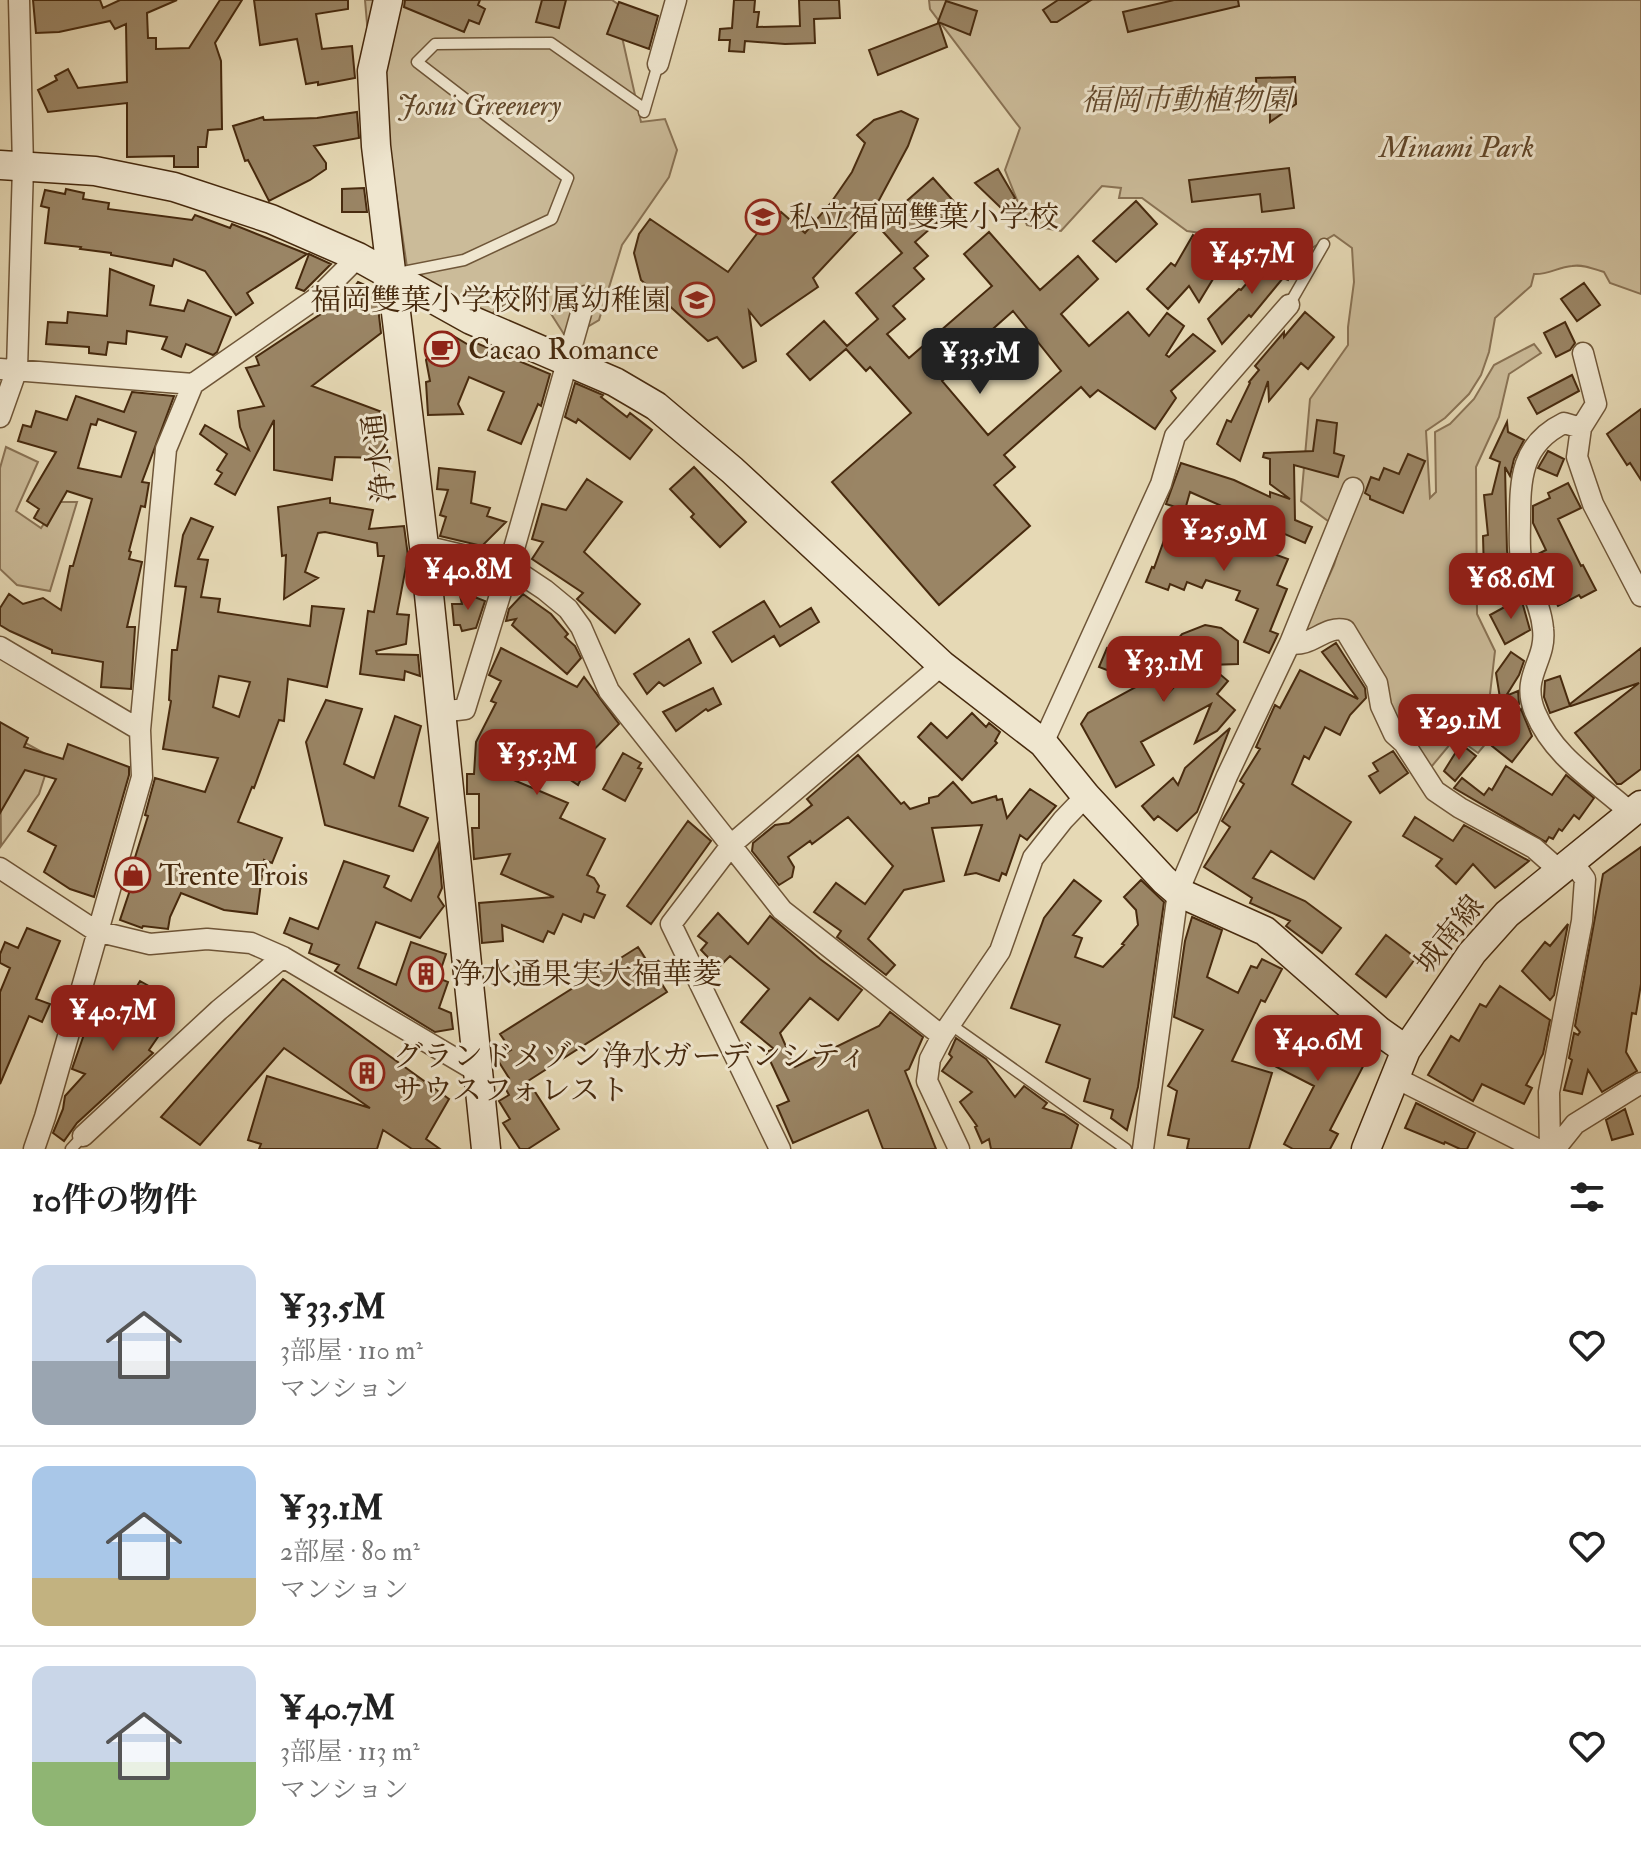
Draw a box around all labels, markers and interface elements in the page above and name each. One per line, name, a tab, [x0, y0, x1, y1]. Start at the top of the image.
park label: 福岡市動植物園	[1081, 82, 1296, 119]
park label: Josui Greenery	[397, 87, 562, 124]
park label: Minami Park	[1378, 129, 1534, 166]
school or university icon: 私立福岡雙葉小学校	[744, 198, 782, 236]
place label: 私立福岡雙葉小学校	[789, 199, 1059, 236]
pin: ¥45.7M	[1187, 228, 1317, 296]
text: ¥45.7M	[1209, 238, 1295, 270]
school or university icon: 福岡雙葉小学校附属幼稚園	[678, 281, 716, 319]
place label: 福岡雙葉小学校附属幼稚園	[311, 282, 671, 319]
pin: ¥33.5M	[915, 328, 1045, 396]
cafe icon: Cacao Romance	[423, 330, 461, 368]
place label: Cacao Romance	[468, 331, 659, 368]
text: ¥33.5M	[940, 338, 1020, 370]
street label: 浄水通	[356, 411, 403, 505]
pin: ¥25.9M	[1159, 505, 1289, 573]
text: ¥25.9M	[1180, 515, 1268, 547]
pin: ¥40.8M	[403, 544, 533, 612]
pin: ¥68.6M	[1446, 553, 1576, 621]
text: ¥40.8M	[423, 554, 513, 586]
text: ¥68.6M	[1467, 563, 1555, 595]
pin: ¥33.1M	[1099, 636, 1229, 704]
text: ¥33.1M	[1125, 646, 1204, 678]
pin: ¥29.1M	[1394, 694, 1524, 762]
text: ¥29.1M	[1416, 704, 1502, 736]
pin: ¥35.3M	[472, 729, 602, 797]
text: ¥35.3M	[497, 739, 577, 771]
shop icon: Trente Trois	[114, 856, 152, 894]
place label: Trente Trois	[159, 857, 308, 894]
street label: 城南線	[1407, 888, 1492, 981]
building icon: 浄水通果実大福華菱	[407, 955, 445, 993]
place label: 浄水通果実大福華菱	[452, 956, 722, 993]
pin: ¥40.7M	[48, 985, 178, 1053]
text: ¥40.7M	[69, 995, 157, 1027]
pin: ¥40.6M	[1253, 1015, 1383, 1083]
text: ¥40.6M	[1273, 1025, 1363, 1057]
place label: グランドメゾン浄水ガーデンシティ サウスフォレスト	[393, 1038, 868, 1109]
building icon: グランドメゾン浄水ガーデンシティ サウスフォレスト	[348, 1054, 386, 1092]
icon: filters	[1565, 1175, 1609, 1219]
text: 10件の物件	[32, 1179, 197, 1222]
text: ¥33.5M	[280, 1286, 386, 1329]
icon: home	[96, 1297, 192, 1393]
icon: heart	[1565, 1323, 1609, 1367]
text: 3部屋 · 110 m²	[280, 1335, 423, 1367]
text: マンション	[280, 1373, 409, 1405]
text: ¥33.1M	[280, 1487, 383, 1530]
icon: home	[96, 1498, 192, 1594]
icon: heart	[1565, 1524, 1609, 1568]
text: 2部屋 · 80 m²	[280, 1536, 420, 1568]
text: マンション	[280, 1574, 409, 1606]
text: ¥40.7M	[280, 1687, 395, 1730]
icon: home	[96, 1698, 192, 1794]
icon: heart	[1565, 1724, 1609, 1768]
text: 3部屋 · 113 m²	[280, 1736, 420, 1768]
text: マンション	[280, 1774, 409, 1806]

